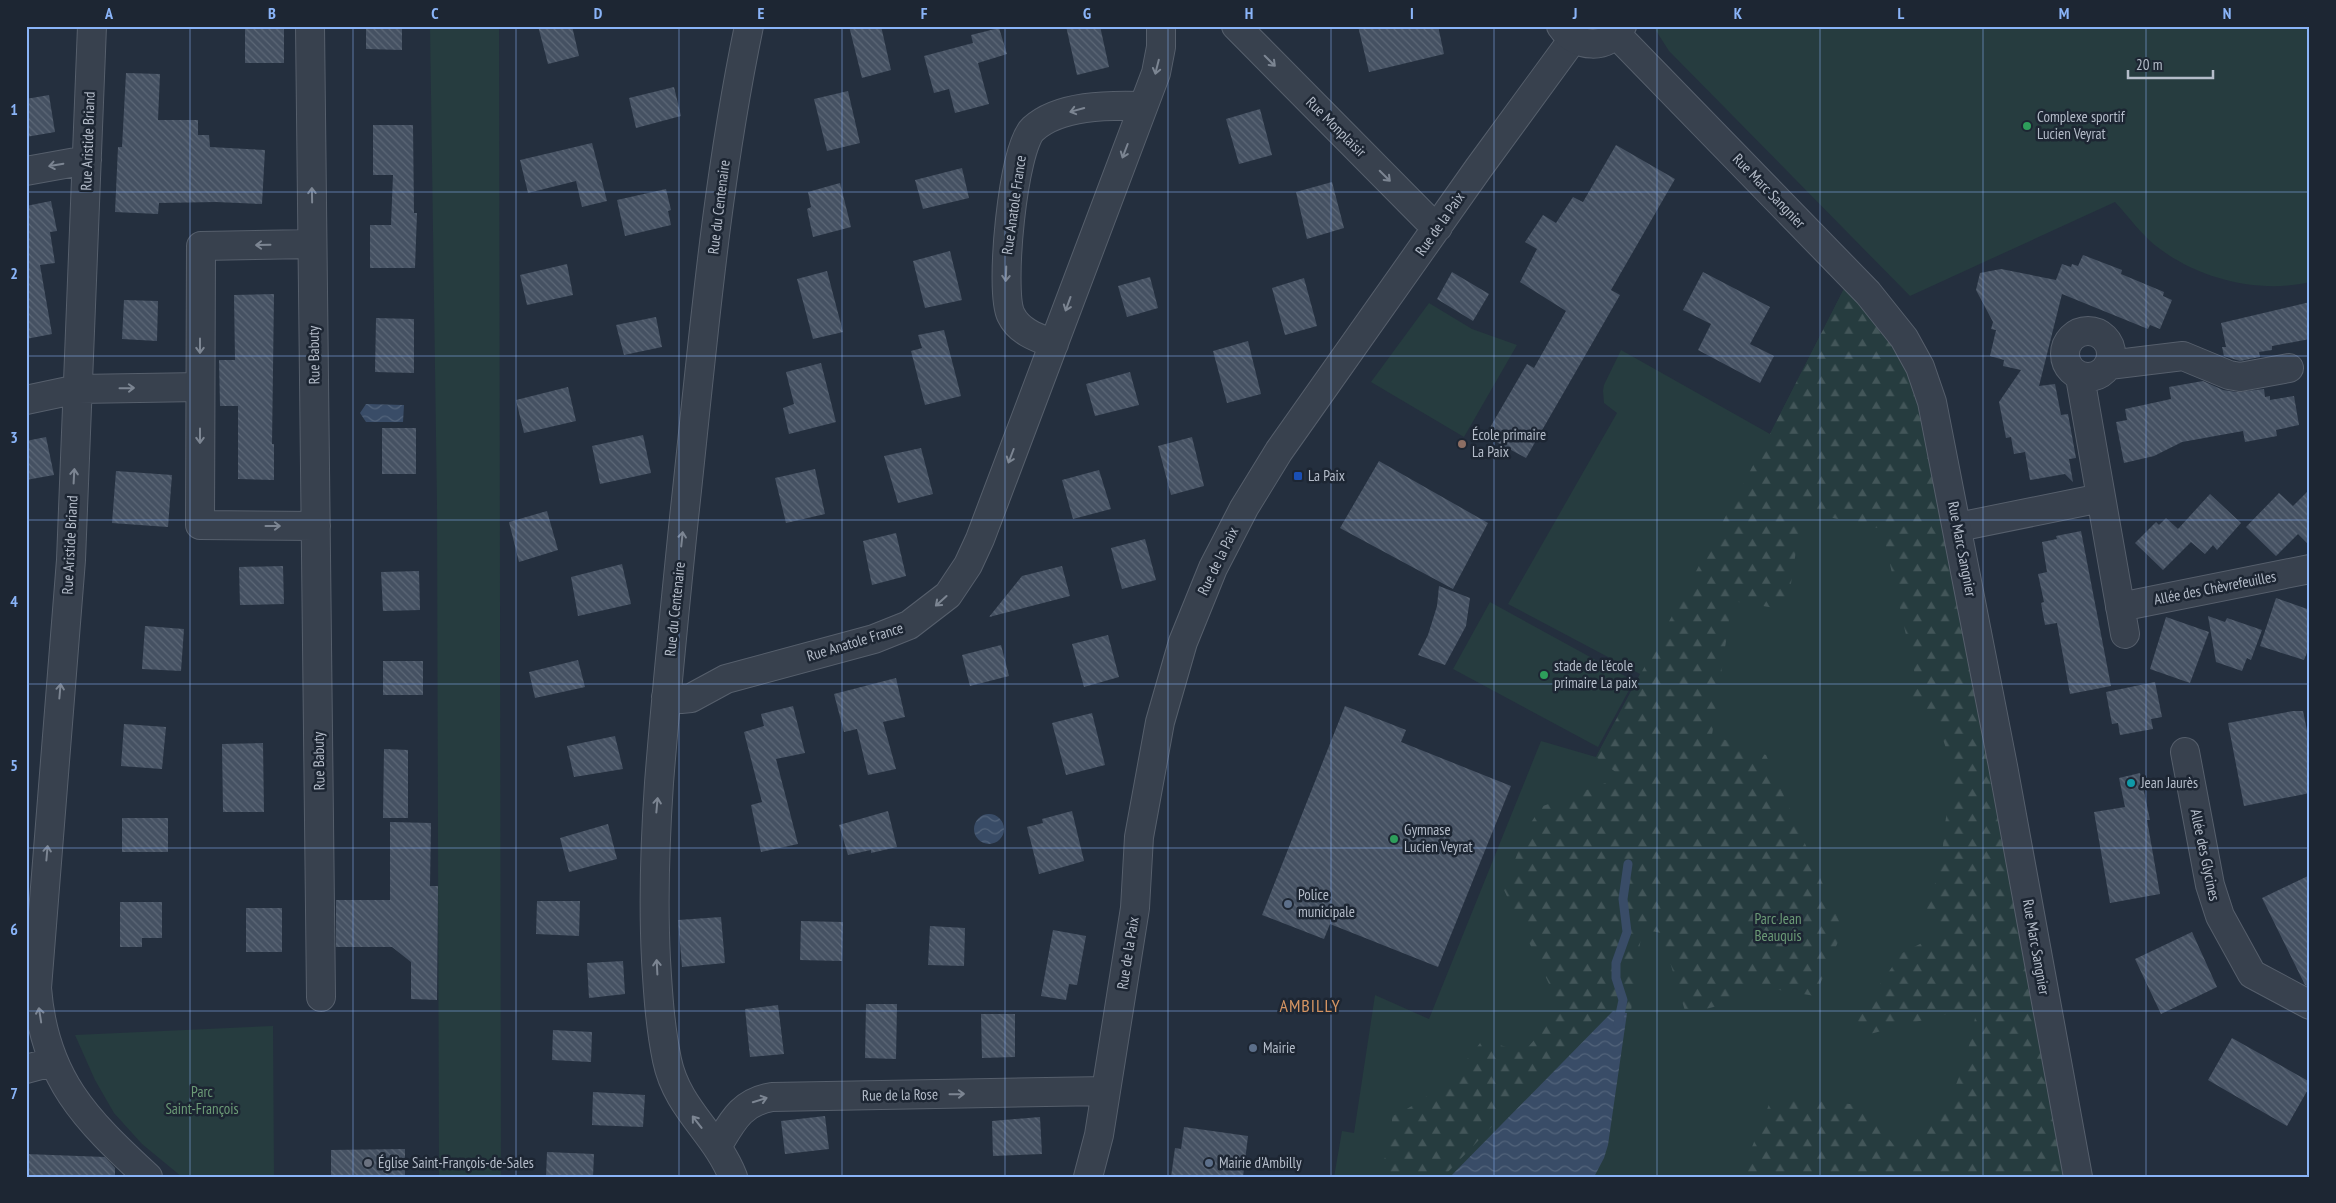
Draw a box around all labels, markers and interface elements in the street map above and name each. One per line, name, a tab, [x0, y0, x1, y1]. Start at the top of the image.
text: A	[104, 3, 114, 23]
text: B	[268, 3, 276, 23]
text: C	[431, 3, 439, 23]
text: D	[594, 3, 603, 23]
text: E	[758, 3, 765, 23]
text: F	[921, 3, 928, 23]
text: G	[1083, 3, 1091, 23]
text: H	[1245, 3, 1253, 23]
text: I	[1410, 3, 1414, 23]
text: J	[1572, 3, 1577, 23]
text: K	[1734, 3, 1743, 23]
text: L	[1898, 3, 1905, 23]
text: M	[2059, 3, 2069, 23]
text: N	[2223, 3, 2231, 23]
scale bar	[2128, 48, 2214, 80]
one-way arrow	[1264, 55, 1276, 67]
text: 20 m	[2136, 55, 2162, 74]
one-way arrow	[1151, 59, 1161, 75]
street label: Rue Aristide Briand	[76, 91, 99, 191]
street label: Rue Monplaisir	[1302, 93, 1371, 161]
text: 1	[10, 99, 18, 119]
one-way arrow	[1069, 106, 1085, 116]
place label: Complexe sportif Lucien Veyrat	[2037, 107, 2126, 143]
marker: Complexe sportif Lucien Veyrat	[2021, 120, 2033, 132]
one-way arrow	[1120, 143, 1129, 159]
street label: Rue Marc Sangnier	[1729, 149, 1810, 233]
street label: Rue Anatole France	[997, 154, 1030, 256]
street label: Rue du Centenaire	[703, 159, 734, 255]
one-way arrow	[49, 161, 65, 171]
one-way arrow	[1379, 170, 1391, 182]
one-way arrow	[307, 187, 317, 204]
street label: Rue de la Paix	[1411, 188, 1468, 259]
one-way arrow	[255, 240, 272, 250]
text: 2	[10, 263, 18, 283]
one-way arrow	[1001, 266, 1011, 282]
one-way arrow	[1063, 296, 1072, 311]
street label: Rue Babuty	[303, 325, 324, 385]
one-way arrow	[196, 338, 205, 354]
one-way arrow	[118, 383, 135, 393]
place label: École primaire La Paix	[1472, 425, 1546, 461]
text: 3	[10, 427, 18, 447]
one-way arrow	[195, 428, 205, 444]
marker: École primaire La Paix	[1456, 438, 1468, 450]
one-way arrow	[1006, 448, 1015, 463]
place label: La Paix	[1308, 466, 1345, 485]
one-way arrow	[70, 469, 79, 485]
marker: La Paix	[1292, 470, 1304, 482]
street label: Rue Aristide Briand	[57, 495, 82, 595]
street label: Rue Marc Sangnier	[1944, 500, 1981, 599]
one-way arrow	[264, 521, 281, 531]
street label: Rue de la Paix	[1193, 524, 1242, 598]
one-way arrow	[677, 531, 687, 547]
street label: Rue du Centenaire	[660, 561, 689, 657]
street label: Allée des Chèvrefeuilles	[2152, 566, 2278, 609]
text: 4	[10, 591, 18, 611]
one-way arrow	[935, 595, 948, 607]
street label: Rue Anatole France	[804, 618, 905, 665]
place label: stade de l'école primaire La paix	[1554, 656, 1638, 692]
marker: stade de l'école primaire La paix	[1538, 669, 1550, 681]
one-way arrow	[55, 683, 64, 699]
street label: Rue Babuty	[308, 731, 329, 791]
text: 5	[10, 755, 18, 775]
place label: Jean Jaurès	[2140, 773, 2198, 792]
marker: Jean Jaurès	[2125, 777, 2137, 789]
one-way arrow	[653, 797, 662, 813]
street label: Allée des Glycines	[2186, 807, 2224, 903]
place label: Gymnase Lucien Veyrat	[1404, 820, 1473, 856]
marker: Gymnase Lucien Veyrat	[1388, 833, 1400, 845]
one-way arrow	[42, 845, 51, 861]
place label: Police municipale	[1298, 885, 1355, 921]
marker: Police municipale	[1282, 898, 1294, 910]
street label: Rue Marc Sangnier	[2019, 898, 2054, 997]
park label: Parc Jean Beauquis	[1754, 909, 1802, 945]
street label: Rue de la Paix	[1112, 915, 1143, 991]
text: 6	[10, 919, 18, 939]
one-way arrow	[652, 960, 661, 976]
district label: AMBILLY	[1279, 994, 1341, 1017]
one-way arrow	[34, 1007, 44, 1023]
place label: Mairie	[1263, 1038, 1295, 1057]
marker: Mairie	[1247, 1042, 1259, 1054]
park label: Parc Saint-François	[165, 1082, 239, 1118]
text: 7	[10, 1083, 18, 1103]
street label: Rue de la Rose	[862, 1084, 938, 1105]
one-way arrow	[949, 1089, 965, 1098]
one-way arrow	[752, 1094, 768, 1104]
one-way arrow	[692, 1115, 703, 1128]
place label: Église Saint-François-de-Sales	[378, 1153, 534, 1172]
place label: Mairie d'Ambilly	[1219, 1153, 1302, 1172]
marker: Église Saint-François-de-Sales	[362, 1157, 374, 1169]
marker: Mairie d'Ambilly	[1203, 1157, 1215, 1169]

